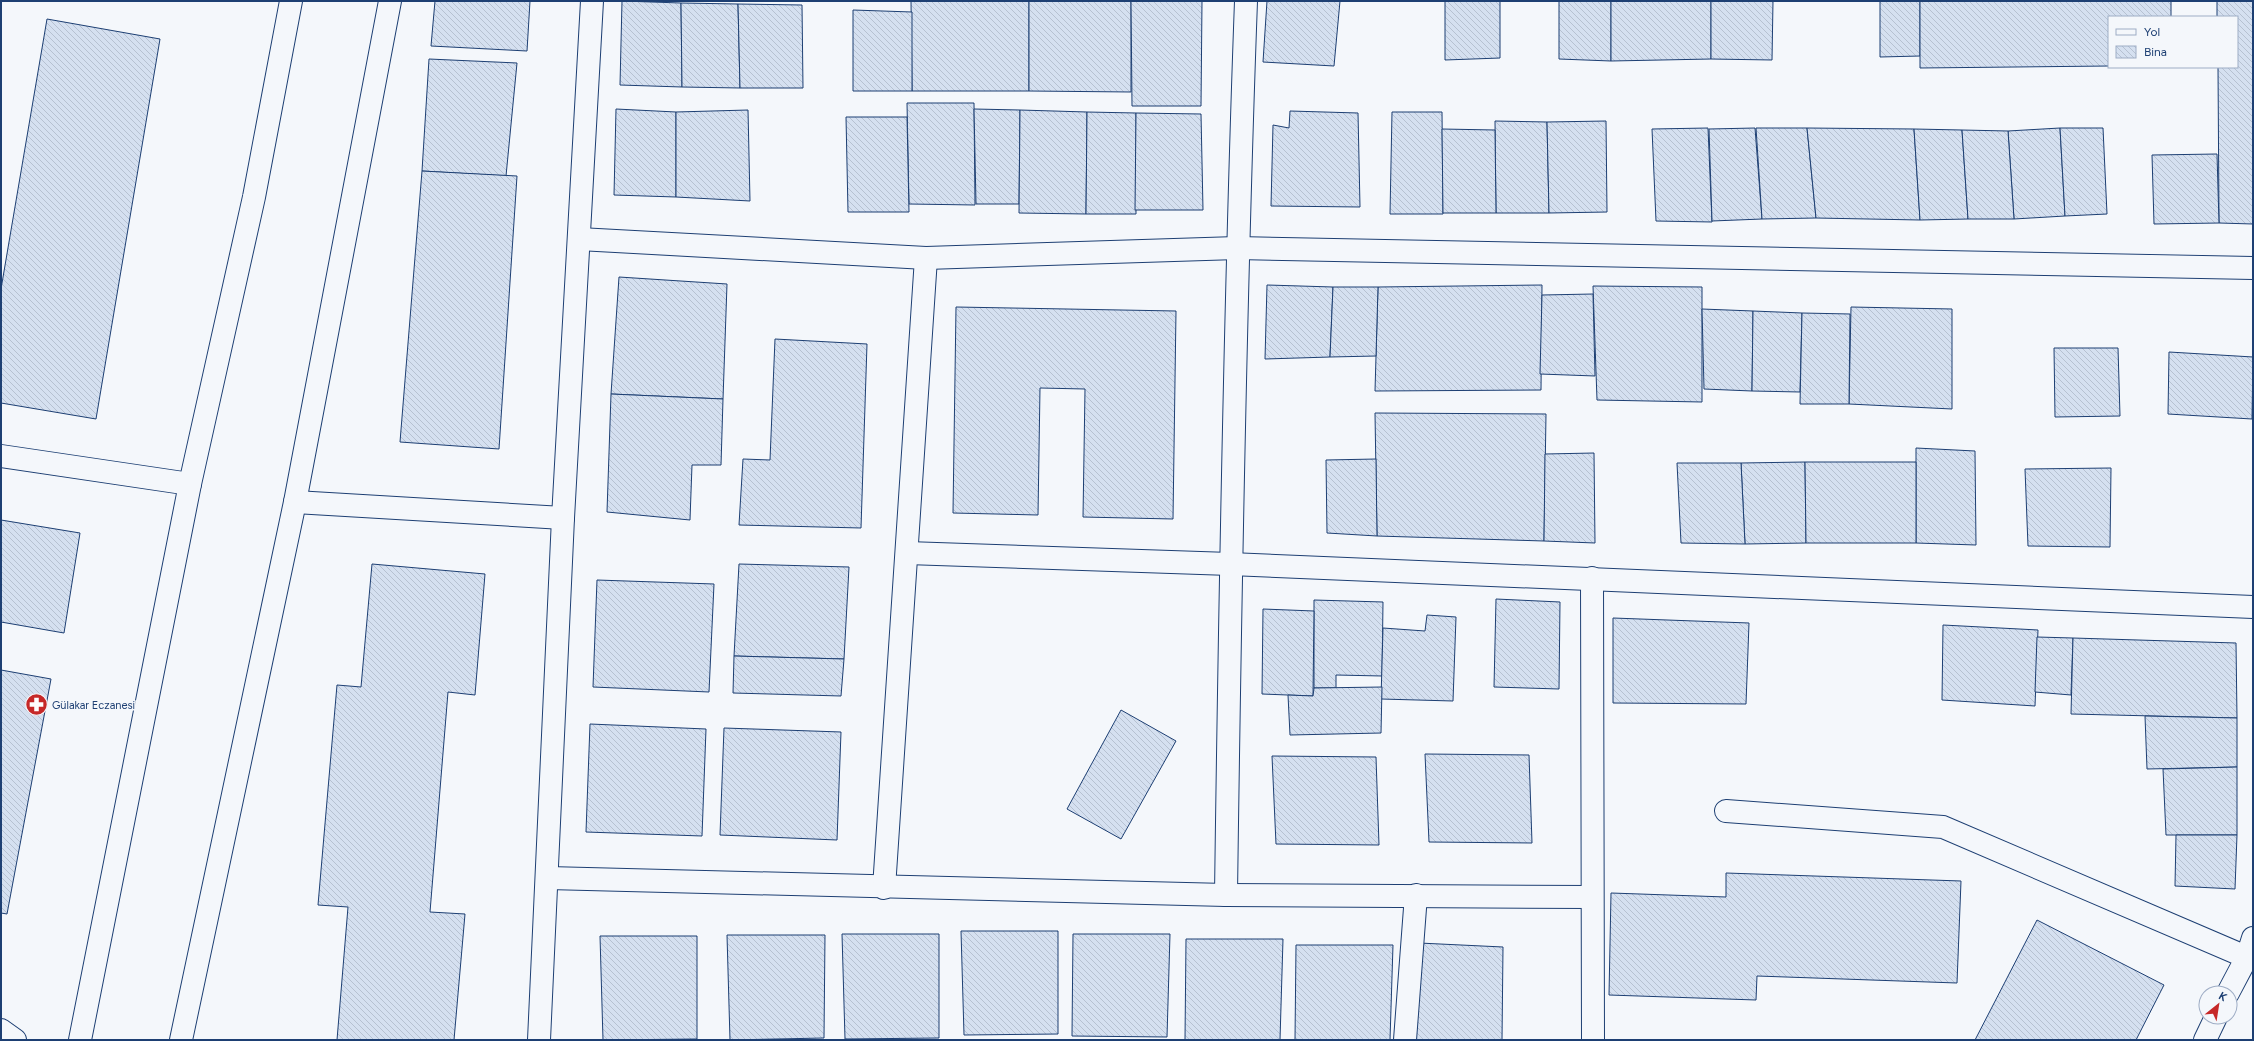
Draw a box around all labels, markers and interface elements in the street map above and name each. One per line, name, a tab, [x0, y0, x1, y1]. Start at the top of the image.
legend	[2108, 16, 2238, 68]
text: Yol	[2144, 25, 2160, 39]
text: Bina	[2144, 45, 2167, 59]
pharmacy icon: Gülakar Eczanesi	[23, 692, 49, 718]
place label: Gülakar Eczanesi	[52, 699, 135, 712]
north arrow	[2198, 985, 2238, 1025]
text: K	[2216, 989, 2230, 1005]

